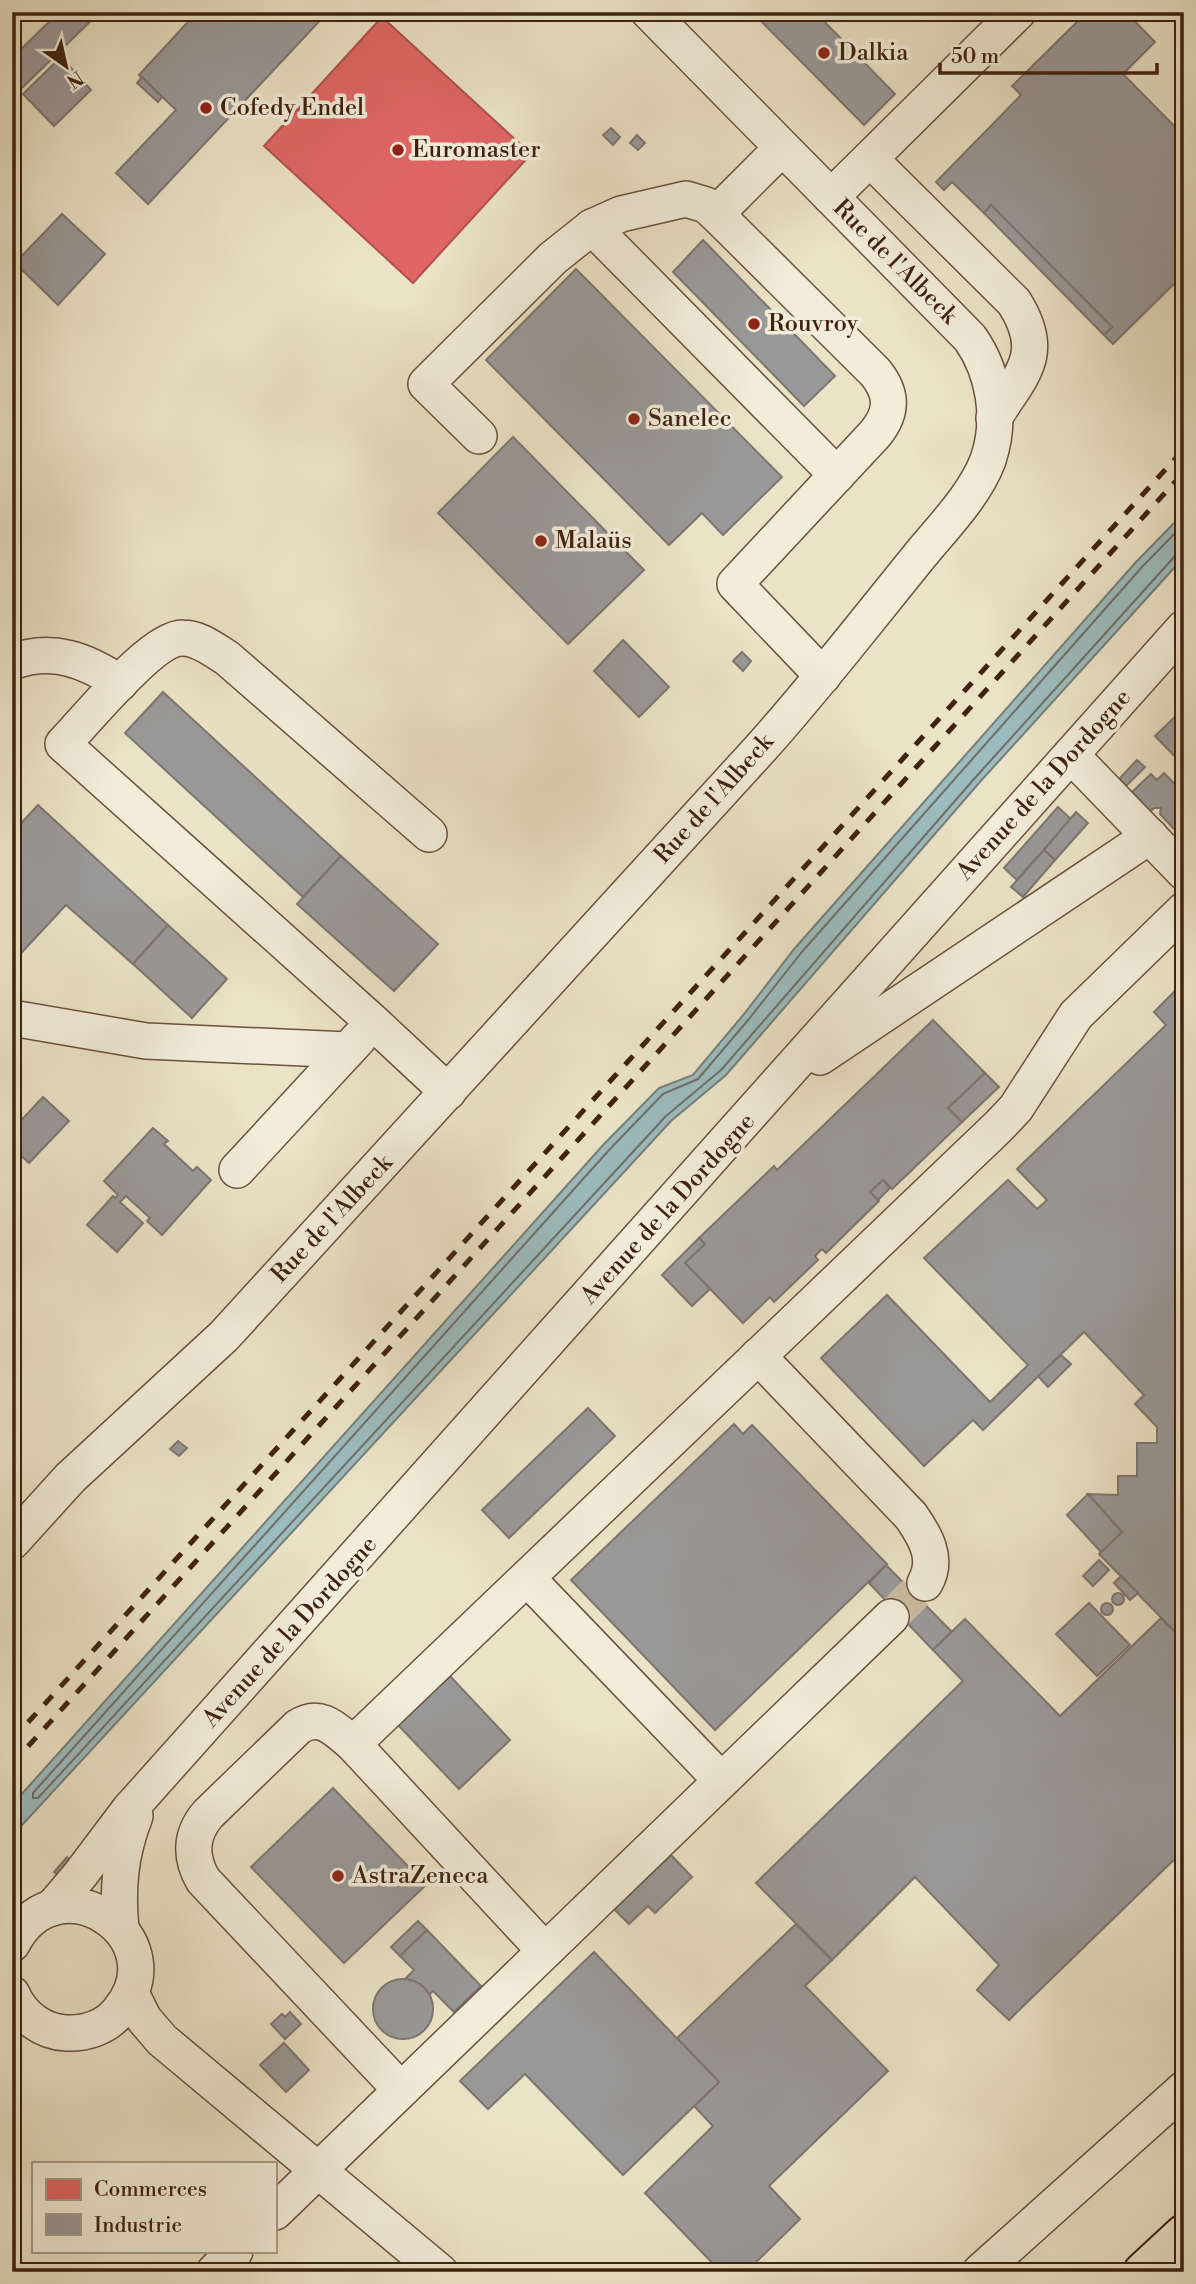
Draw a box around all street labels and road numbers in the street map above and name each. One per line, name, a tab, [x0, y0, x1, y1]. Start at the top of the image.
street label: Rue de l'Albeck	[826, 193, 965, 332]
street label: Avenue de la Dordogne	[949, 683, 1138, 888]
street label: Rue de l'Albeck	[648, 727, 781, 870]
street label: Avenue de la Dordogne	[573, 1107, 762, 1312]
street label: Rue de l'Albeck	[265, 1148, 400, 1289]
street label: Avenue de la Dordogne	[195, 1530, 384, 1735]

